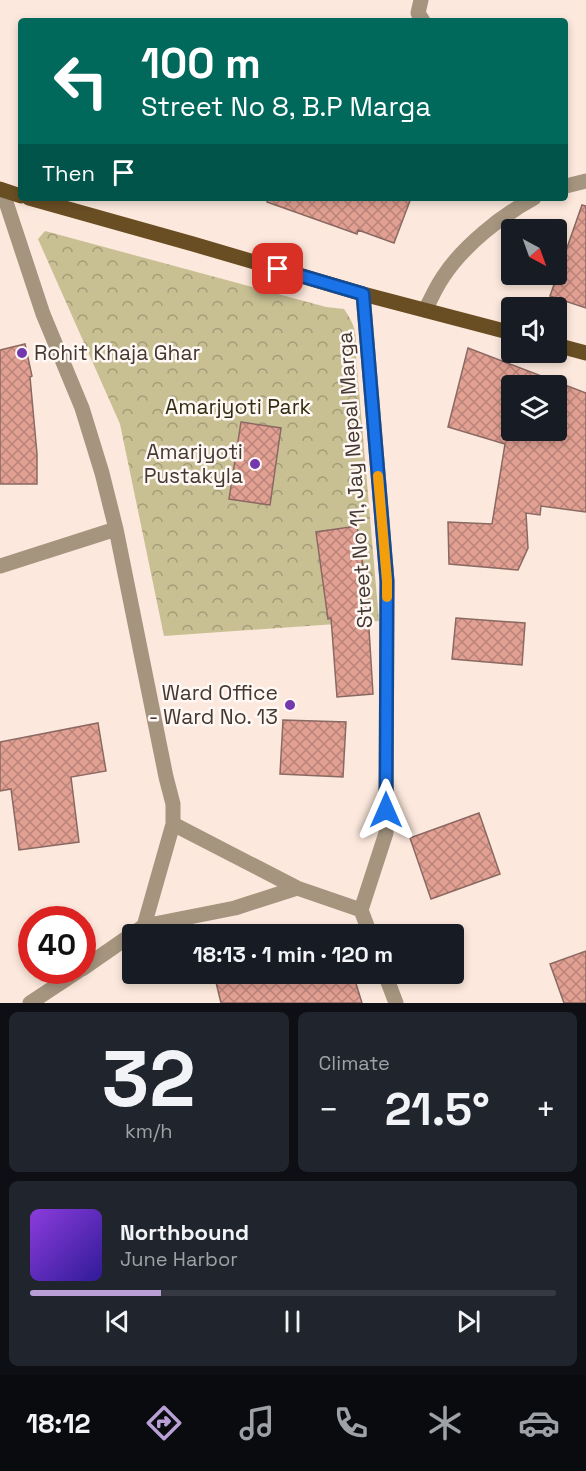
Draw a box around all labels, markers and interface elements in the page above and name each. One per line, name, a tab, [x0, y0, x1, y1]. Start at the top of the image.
text: 100 m	[141, 37, 261, 90]
icon: left	[42, 42, 120, 120]
text: Street No 8, B.P Marga	[141, 89, 431, 124]
icon: arrive	[107, 156, 140, 189]
text: Then	[42, 159, 95, 187]
north arrow	[501, 219, 567, 285]
map controls	[501, 219, 567, 441]
pin	[252, 243, 303, 294]
icon: arrive	[261, 252, 294, 285]
button: sound	[501, 297, 567, 363]
street label: Street No 11, Jay Nepal Marga	[331, 331, 378, 629]
place label: Rohit Khaja Ghar	[34, 339, 201, 366]
marker: Rohit Khaja Ghar	[15, 346, 29, 360]
button: layers	[501, 375, 567, 441]
park label: Amarjyoti Park	[165, 393, 311, 420]
place label: Amarjyoti Pustakyla	[144, 438, 243, 489]
marker: Amarjyoti Pustakyla	[248, 457, 262, 471]
place label: Ward Office - Ward No. 13	[149, 679, 278, 730]
marker: Ward Office - Ward No. 13	[283, 698, 297, 712]
position arrow	[354, 778, 418, 842]
speed limit sign: 40	[18, 906, 96, 984]
text: 18:13 · 1 min · 120 m	[193, 940, 393, 968]
text: 32	[102, 1029, 196, 1129]
text: Climate	[319, 1050, 390, 1076]
text: 21.5°	[385, 1081, 490, 1138]
text: −	[319, 1089, 339, 1131]
text: +	[536, 1089, 556, 1131]
text: km/h	[125, 1118, 173, 1144]
text: Northbound	[120, 1218, 249, 1246]
text: June Harbor	[120, 1246, 238, 1272]
icon: previous	[101, 1305, 134, 1338]
icon: pause	[276, 1305, 309, 1338]
icon: next	[452, 1305, 485, 1338]
icon: directions	[143, 1402, 185, 1444]
icon: music	[236, 1402, 278, 1444]
icon: phone	[330, 1402, 372, 1444]
icon: climate	[424, 1402, 466, 1444]
icon: car	[518, 1402, 560, 1444]
text: 18:12	[26, 1406, 91, 1441]

